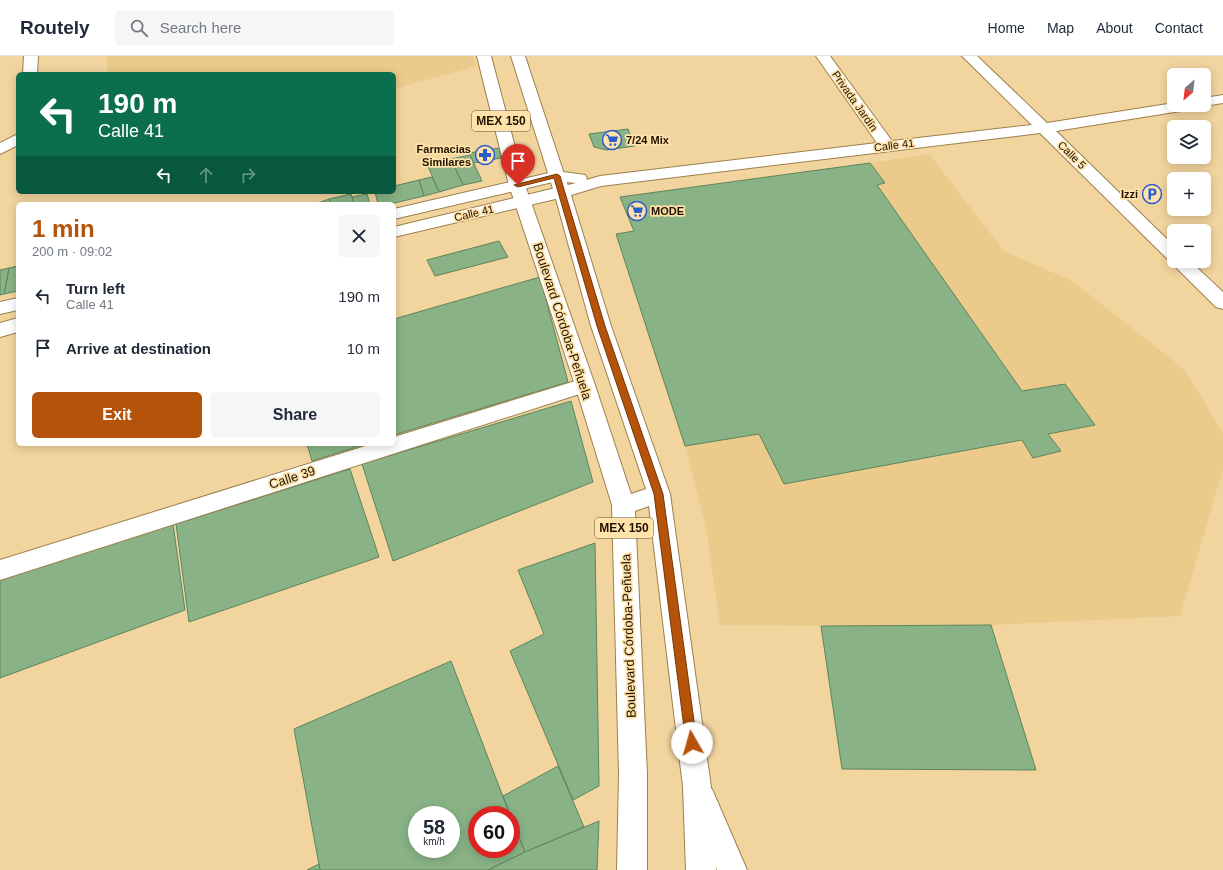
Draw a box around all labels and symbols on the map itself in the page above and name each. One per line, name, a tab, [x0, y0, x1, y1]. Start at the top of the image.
north arrow	[1167, 68, 1211, 112]
street label: Privada Jardín	[830, 69, 880, 133]
road number: MEX 150	[472, 111, 530, 131]
supermarket icon: 7/24 Mix	[601, 129, 623, 151]
place label: 7/24 Mix	[626, 134, 670, 146]
street label: Calle 41	[873, 137, 915, 153]
street label: Calle 5	[1056, 139, 1088, 171]
place label: Farmacias Similares	[417, 143, 471, 168]
pharmacy icon: Farmacias Similares	[474, 144, 496, 166]
pin	[501, 144, 535, 185]
parking icon: Izzi	[1141, 183, 1163, 205]
place label: Izzi	[1121, 188, 1138, 200]
supermarket icon: MODE	[626, 200, 648, 222]
street label: Calle 41	[453, 203, 495, 223]
place label: MODE	[651, 205, 684, 217]
street label: Boulevard Córdoba-Peñuela	[530, 241, 595, 402]
street label: Calle 39	[267, 463, 317, 492]
road number: MEX 150	[595, 518, 653, 538]
street label: Boulevard Córdoba-Peñuela	[618, 553, 639, 718]
position arrow	[671, 722, 713, 764]
speed limit sign: 60	[468, 806, 520, 858]

